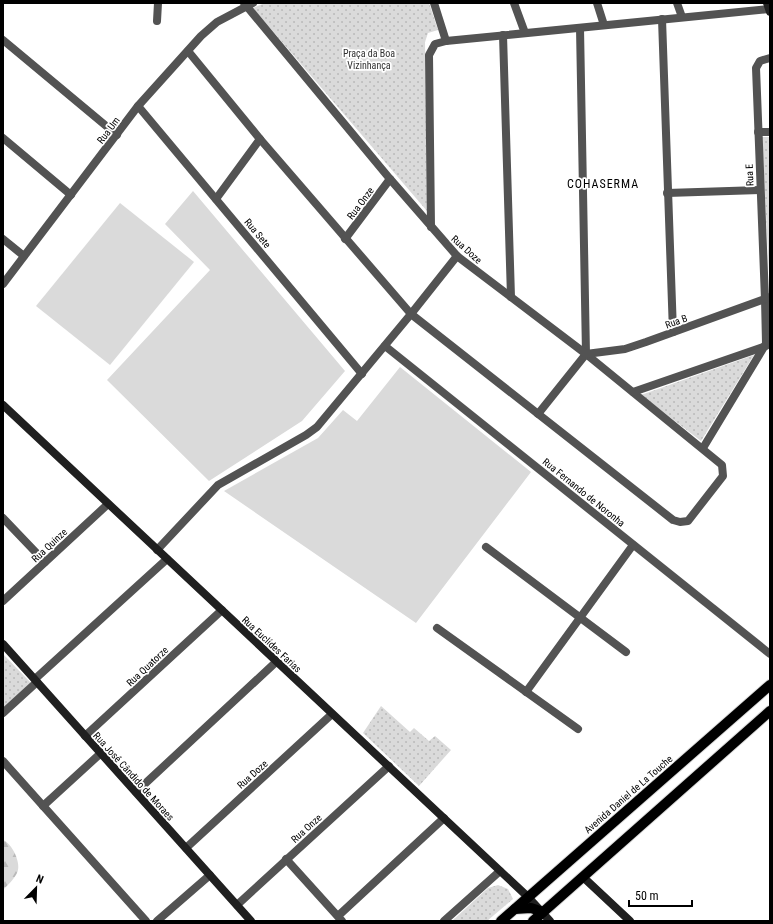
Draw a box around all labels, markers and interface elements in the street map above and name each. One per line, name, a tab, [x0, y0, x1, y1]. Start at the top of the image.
park label: Praça da Boa Vizinhança	[343, 48, 395, 71]
street label: Rua Um	[95, 115, 122, 146]
street label: Rua E	[744, 164, 755, 186]
district label: COHASERMA	[567, 177, 639, 191]
street label: Rua Onze	[345, 185, 376, 221]
street label: Rua Sete	[242, 216, 273, 250]
street label: Rua Doze	[449, 233, 484, 266]
street label: Rua B	[664, 312, 689, 331]
street label: Rua Fernando de Noronha	[541, 456, 627, 529]
street label: Rua Quinze	[29, 526, 69, 564]
street label: Rua Euclídes Farias	[240, 614, 304, 675]
street label: Rua Quatorze	[124, 644, 171, 688]
street label: Rua José Cândido de Moraes	[91, 730, 176, 823]
street label: Avenida Daniel de La Touche	[582, 753, 675, 836]
street label: Rua Doze	[235, 758, 270, 791]
street label: Rua Onze	[289, 812, 324, 845]
north arrow	[16, 868, 56, 908]
text: N	[34, 872, 46, 887]
scale bar	[629, 882, 692, 908]
text: 50 m	[635, 889, 659, 903]

